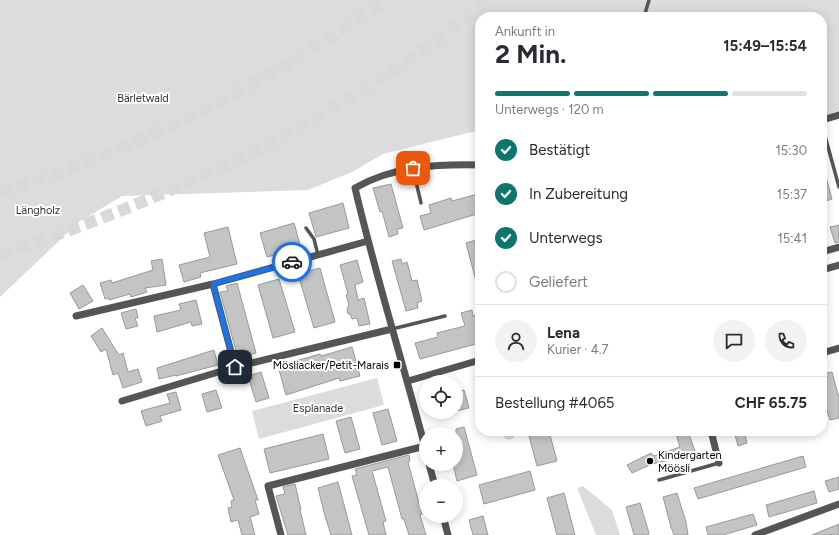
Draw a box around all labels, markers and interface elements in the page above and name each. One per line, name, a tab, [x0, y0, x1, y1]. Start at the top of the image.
text: Ankunft in	[495, 24, 555, 39]
text: 15:49–15:54	[723, 37, 807, 55]
text: 2 Min.	[495, 38, 567, 70]
park label: Bärletwald	[117, 92, 169, 105]
text: Unterwegs · 120 m	[495, 102, 604, 117]
icon: check	[495, 139, 517, 161]
text: Bestätigt	[529, 141, 590, 159]
text: 15:30	[775, 143, 807, 158]
pin	[396, 151, 430, 185]
icon: bag	[402, 157, 424, 179]
icon: check	[495, 183, 517, 205]
text: In Zubereitung	[529, 185, 628, 203]
text: 15:37	[777, 187, 807, 202]
park label: Längholz	[16, 204, 60, 217]
icon: check	[495, 227, 517, 249]
text: Unterwegs	[529, 229, 602, 247]
text: 15:41	[777, 231, 807, 246]
courier	[272, 242, 312, 282]
icon: car	[281, 251, 303, 273]
text: Geliefert	[529, 273, 588, 291]
button: person	[495, 320, 537, 362]
button: chat	[713, 320, 755, 362]
button: phone	[765, 320, 807, 362]
text: Lena	[547, 324, 580, 342]
text: Kurier · 4.7	[547, 342, 609, 357]
pin	[218, 350, 252, 384]
icon: home	[224, 356, 246, 378]
place label: Mösliacker/Petit-Marais	[273, 359, 389, 372]
marker: Mösliacker/Petit-Marais	[392, 360, 402, 370]
map controls	[419, 375, 463, 523]
button: locate	[419, 375, 463, 419]
text: Bestellung #4065	[495, 394, 615, 412]
text: CHF 65.75	[735, 394, 807, 412]
park label: Esplanade	[293, 402, 343, 415]
button: +	[419, 427, 463, 471]
place label: Kindergarten Möösli	[658, 449, 722, 475]
marker: Kindergarten Möösli	[645, 456, 655, 466]
button: −	[419, 479, 463, 523]

